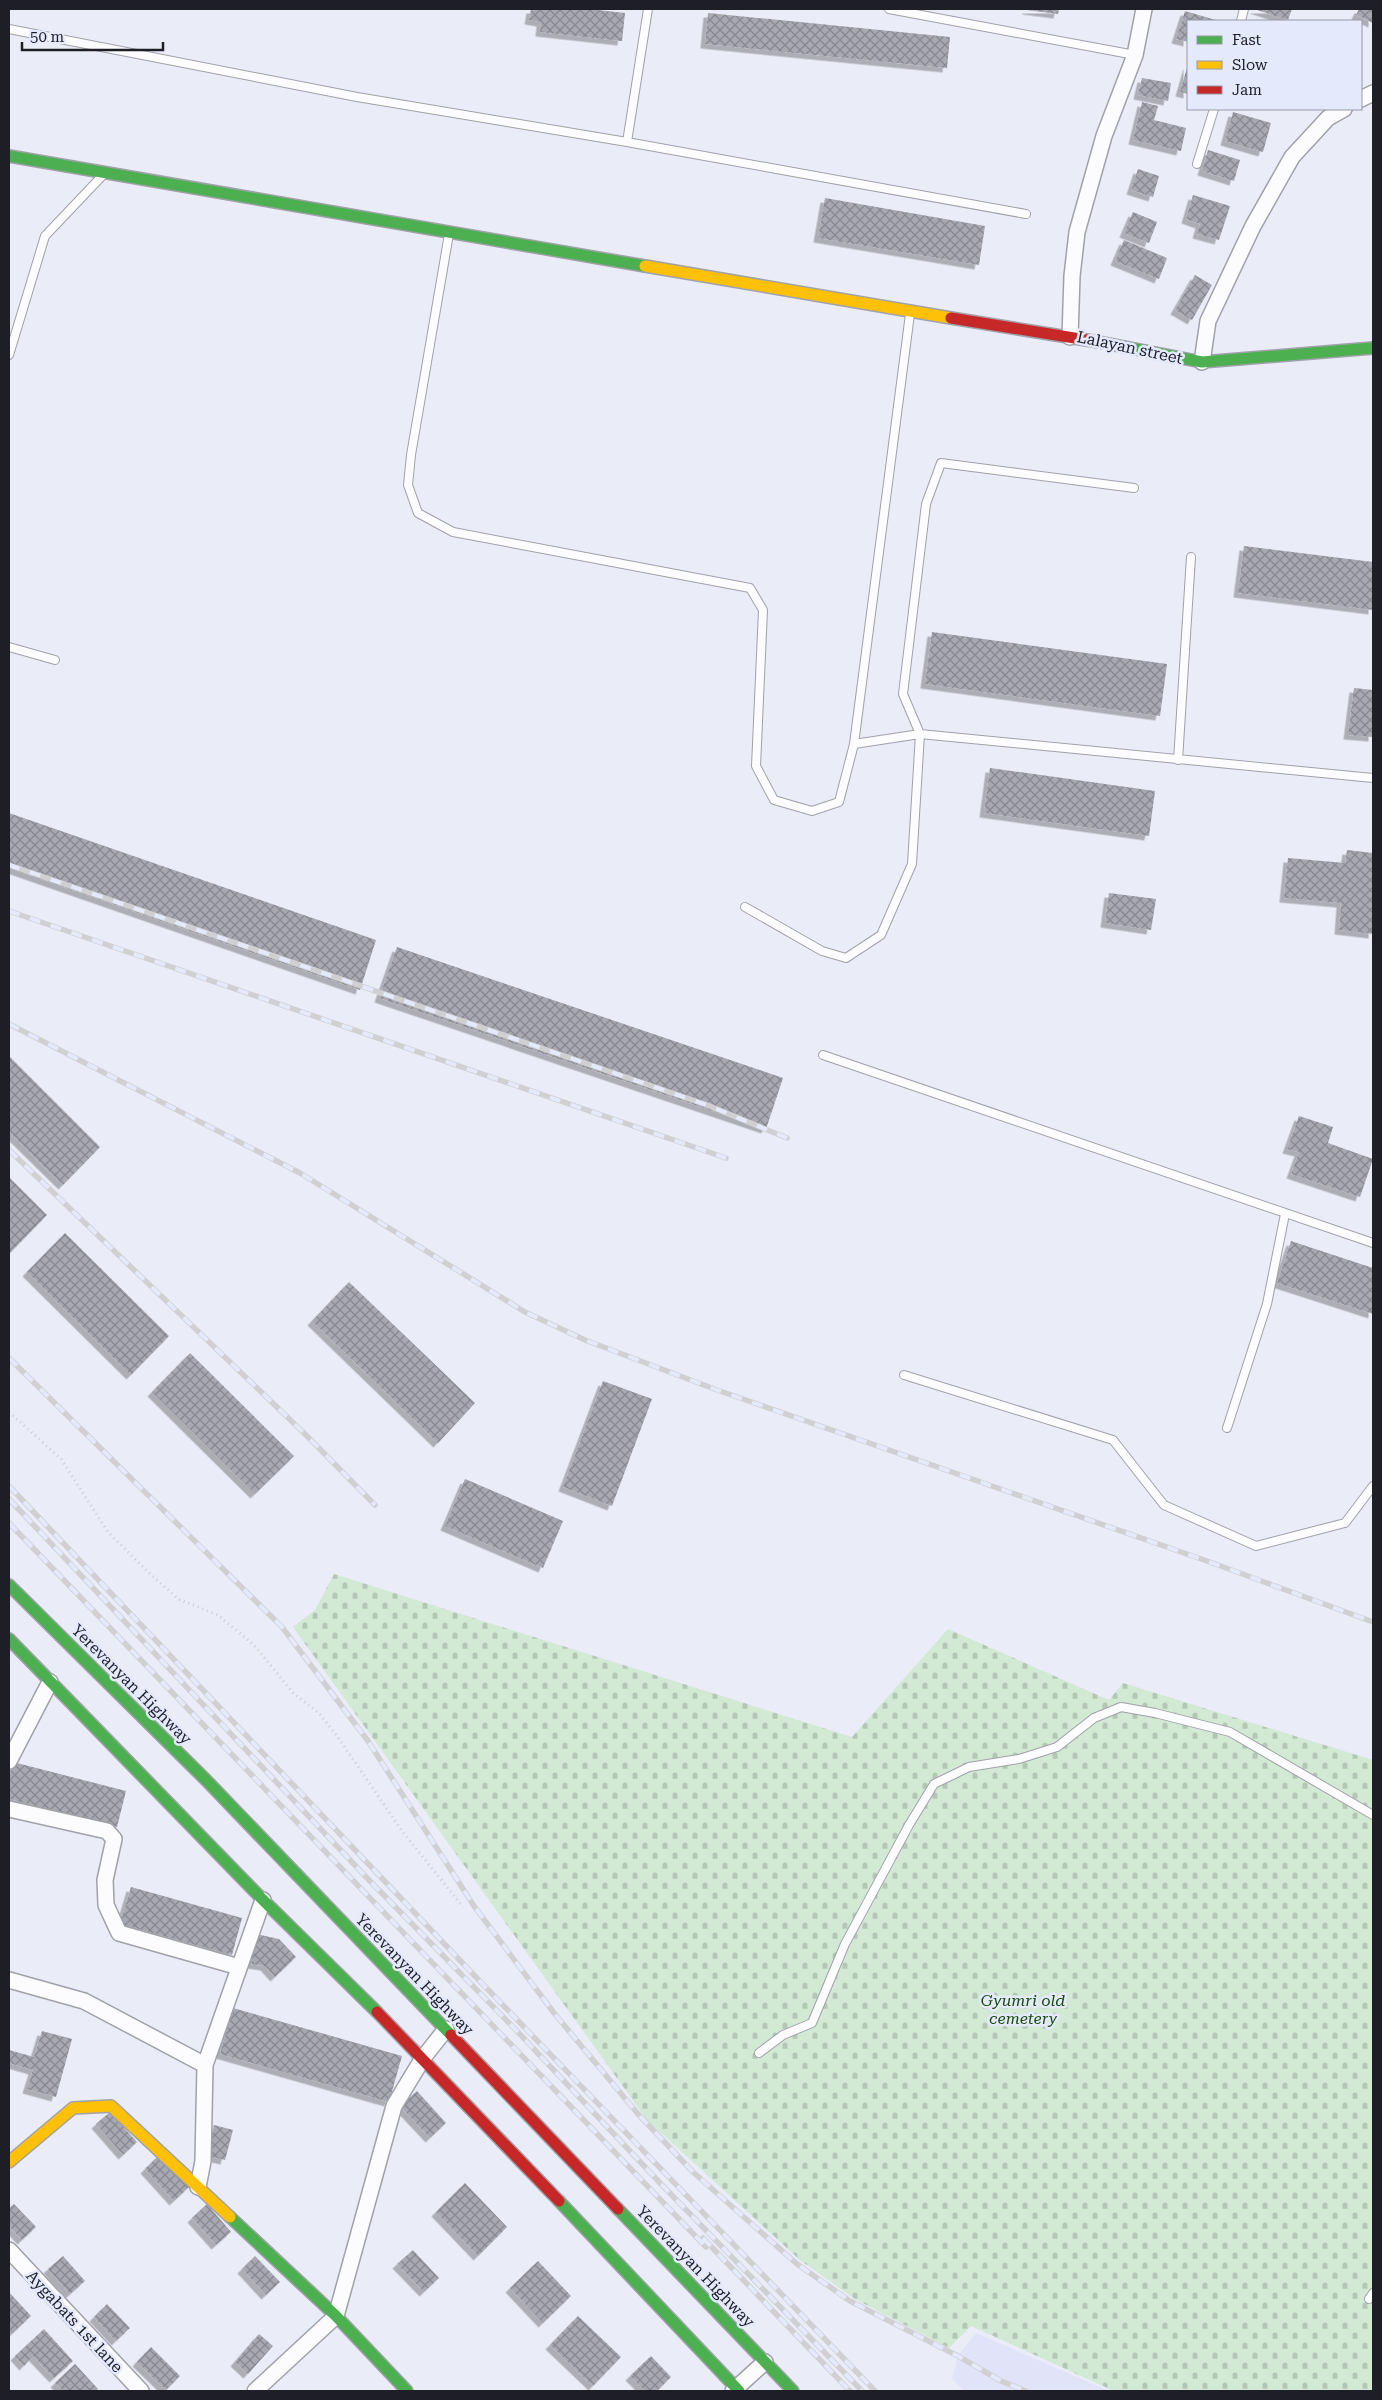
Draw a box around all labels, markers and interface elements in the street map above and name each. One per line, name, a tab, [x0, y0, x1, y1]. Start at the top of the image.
scale bar	[22, 20, 164, 52]
legend	[1187, 20, 1362, 110]
text: 50 m	[30, 28, 65, 46]
text: Fast	[1232, 31, 1262, 49]
text: Slow	[1232, 56, 1268, 74]
text: Jam	[1232, 81, 1262, 99]
street label: Lalayan street	[1075, 327, 1185, 368]
street label: Yerevanyan Highway	[68, 1620, 196, 1749]
street label: Yerevanyan Highway	[352, 1910, 478, 2040]
park label: Gyumri old cemetery	[981, 1991, 1065, 2028]
street label: Yerevanyan Highway	[633, 2202, 759, 2332]
street label: Aygabats 1st lane	[22, 2266, 127, 2377]

